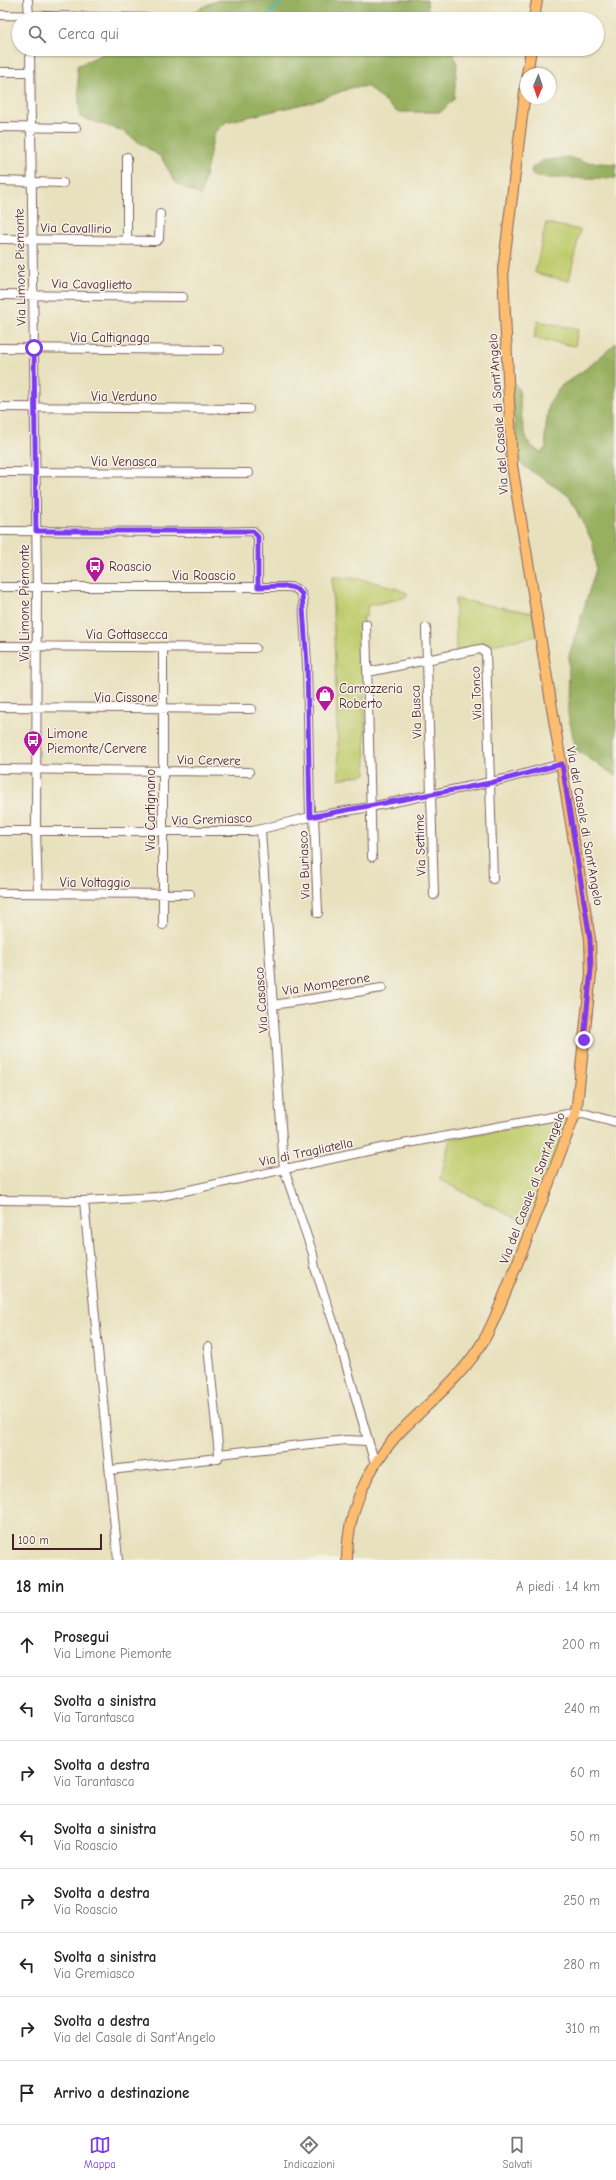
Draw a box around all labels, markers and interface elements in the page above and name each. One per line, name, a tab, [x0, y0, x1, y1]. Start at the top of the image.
search box	[12, 12, 604, 56]
icon: search	[26, 23, 48, 45]
text: Cerca qui	[58, 25, 119, 43]
north arrow	[520, 68, 556, 104]
street label: Via Limone Piemonte	[11, 208, 29, 326]
street label: Via Cavallirio	[40, 220, 112, 236]
street label: Via Cavaglietto	[52, 276, 133, 292]
street label: Via Caltignaga	[70, 330, 150, 345]
street label: Via del Casale di Sant'Angelo	[485, 333, 511, 495]
route start	[25, 339, 43, 357]
street label: Via Verduno	[91, 389, 157, 404]
street label: Via Venasca	[91, 454, 157, 469]
street label: Via Limone Piemonte	[17, 544, 32, 662]
bus stop icon: Roascio	[84, 555, 106, 583]
place label: Roascio	[109, 559, 152, 574]
street label: Via Roascio	[172, 568, 236, 583]
street label: Via Gottasecca	[86, 627, 168, 642]
street label: Via Tonco	[468, 666, 484, 720]
place label: Carrozzeria Roberto	[339, 681, 403, 711]
shop icon: Carrozzeria Roberto	[314, 684, 336, 712]
street label: Via Busca	[408, 685, 424, 739]
street label: Via Cissone	[94, 690, 158, 705]
place label: Limone Piemonte/Cervere	[47, 726, 147, 756]
bus stop icon: Limone Piemonte/Cervere	[22, 729, 44, 757]
street label: Via del Casale di Sant'Angelo	[564, 745, 606, 907]
street label: Via Cervere	[177, 752, 241, 768]
street label: Via Cartignano	[143, 769, 158, 851]
street label: Via Gremiasco	[171, 810, 253, 828]
street label: Via Settime	[411, 813, 429, 876]
street label: Via Buriasco	[295, 830, 313, 900]
street label: Via Voltaggio	[60, 875, 130, 890]
street label: Via Casasco	[251, 966, 271, 1034]
street label: Via Momperone	[281, 970, 371, 998]
route end	[575, 1031, 593, 1049]
street label: Via del Casale di Sant'Angelo	[496, 1110, 568, 1266]
street label: Via di Tragliatella	[258, 1135, 354, 1169]
scale bar	[12, 1532, 102, 1551]
text: 100 m	[18, 1534, 49, 1547]
text: 18 min	[16, 1577, 64, 1596]
text: A piedi · 1.4 km	[516, 1579, 600, 1594]
text: Prosegui	[54, 1628, 109, 1646]
icon: ahead	[16, 1634, 38, 1656]
text: 200 m	[562, 1637, 600, 1652]
text: Via Limone Piemonte	[54, 1646, 172, 1661]
text: Svolta a sinistra	[54, 1692, 156, 1710]
icon: left	[16, 1698, 38, 1720]
text: 240 m	[564, 1701, 600, 1716]
text: Via Tarantasca	[54, 1710, 134, 1725]
text: Svolta a destra	[54, 1756, 150, 1774]
icon: right	[16, 1762, 38, 1784]
text: 60 m	[570, 1765, 600, 1780]
text: Via Tarantasca	[54, 1774, 134, 1789]
text: Svolta a sinistra	[54, 1820, 156, 1838]
icon: left	[16, 1826, 38, 1848]
text: 50 m	[570, 1829, 600, 1844]
text: Via Roascio	[54, 1838, 118, 1853]
text: Svolta a destra	[54, 1884, 150, 1902]
icon: right	[16, 1890, 38, 1912]
text: 250 m	[563, 1893, 600, 1908]
text: Via Roascio	[54, 1902, 118, 1917]
text: Svolta a sinistra	[54, 1948, 156, 1966]
icon: left	[16, 1954, 38, 1976]
text: 280 m	[563, 1957, 600, 1972]
text: Via Gremiasco	[54, 1966, 135, 1981]
text: Svolta a destra	[54, 2012, 150, 2030]
icon: right	[16, 2018, 38, 2040]
text: 310 m	[565, 2021, 600, 2036]
text: Via del Casale di Sant'Angelo	[54, 2030, 215, 2045]
icon: arrive	[16, 2082, 38, 2104]
text: Arrivo a destinazione	[54, 2084, 189, 2102]
tab: Mappa	[84, 2134, 116, 2171]
tab: Indicazioni	[284, 2134, 335, 2171]
tab: Salvati	[502, 2134, 532, 2171]

